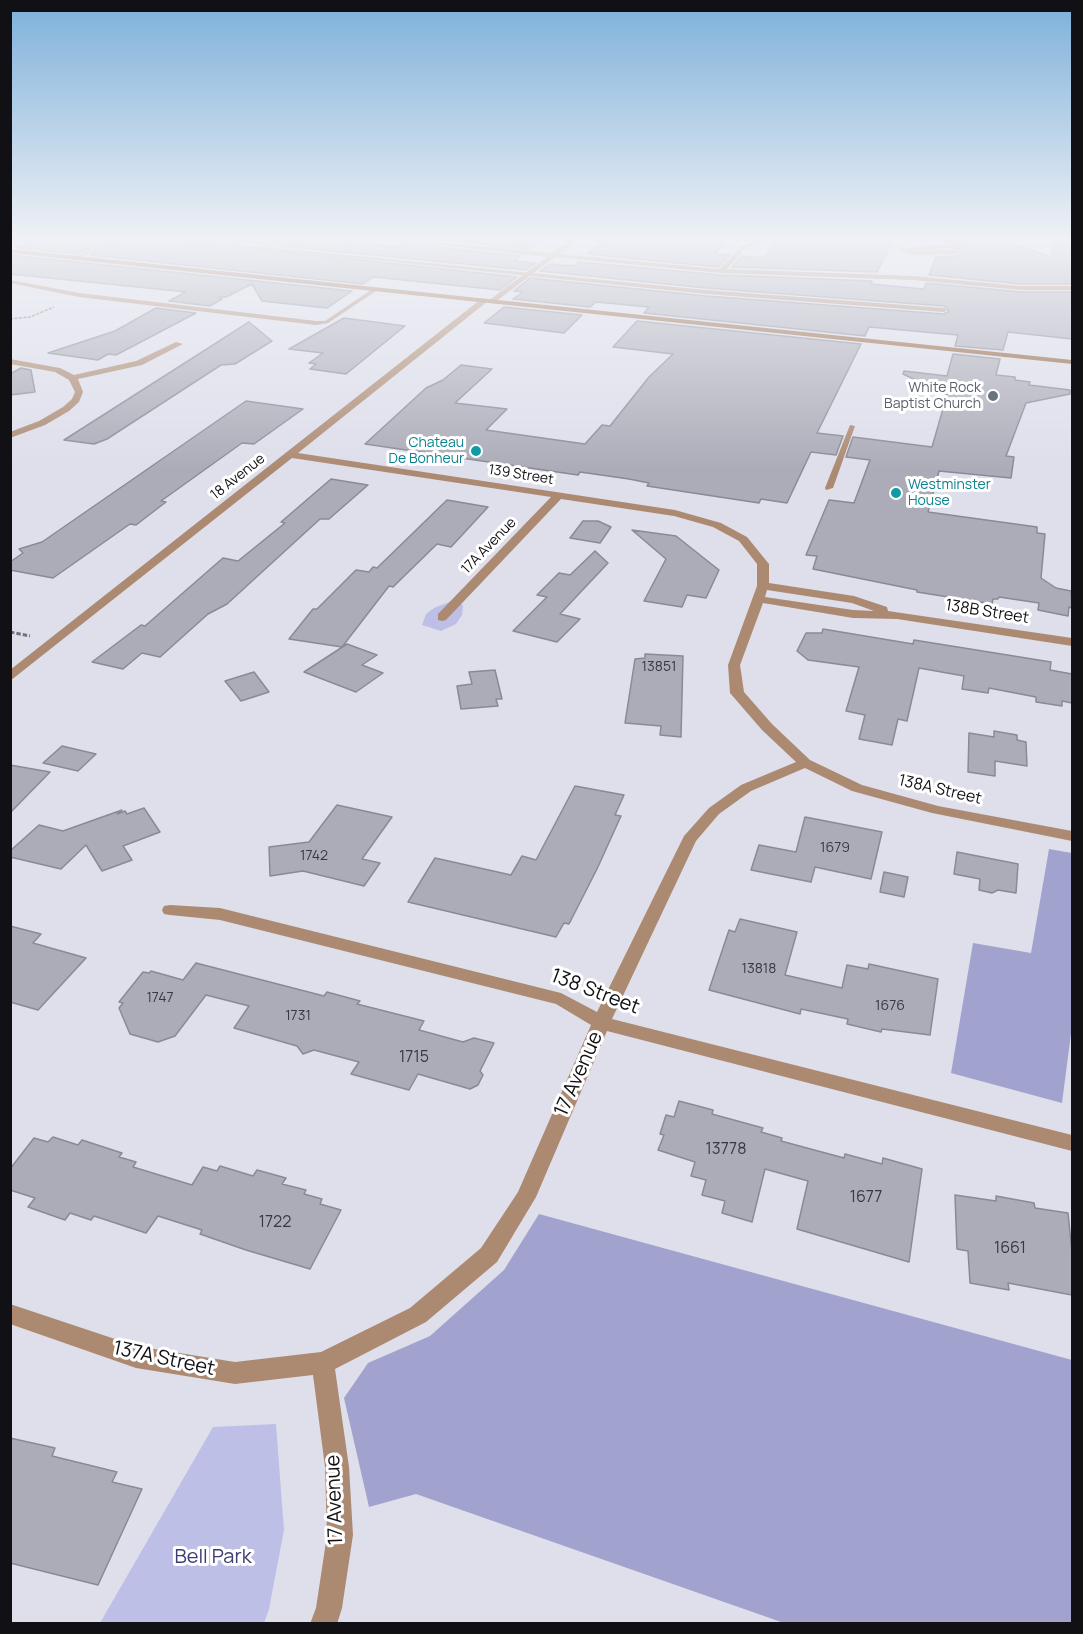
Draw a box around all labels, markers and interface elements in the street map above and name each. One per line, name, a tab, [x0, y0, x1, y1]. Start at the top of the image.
place label: White Rock Baptist Church	[884, 380, 981, 412]
marker: White Rock Baptist Church	[986, 389, 1000, 403]
place label: Chateau De Bonheur	[389, 435, 464, 467]
marker: Chateau De Bonheur	[469, 444, 483, 458]
street label: 18 Avenue	[207, 451, 269, 503]
street label: 139 Street	[487, 462, 555, 488]
place label: Westminster House	[908, 477, 991, 509]
marker: Westminster House	[889, 486, 903, 500]
street label: 17A Avenue	[458, 514, 520, 578]
street label: 138B Street	[944, 596, 1030, 628]
house number: 13851	[642, 659, 676, 675]
street label: 138A Street	[897, 771, 983, 809]
house number: 1679	[820, 840, 850, 856]
house number: 1742	[300, 848, 328, 864]
house number: 13818	[742, 961, 776, 977]
street label: 138 Street	[547, 964, 643, 1020]
house number: 1747	[146, 990, 174, 1006]
house number: 1676	[875, 998, 905, 1014]
house number: 1731	[285, 1008, 311, 1024]
street label: 17 Avenue	[550, 1028, 608, 1120]
house number: 1715	[399, 1048, 429, 1068]
house number: 13778	[706, 1140, 746, 1160]
house number: 1677	[850, 1188, 882, 1208]
house number: 1722	[259, 1213, 291, 1233]
house number: 1661	[994, 1239, 1026, 1259]
street label: 137A Street	[111, 1337, 217, 1381]
street label: 17 Avenue	[321, 1454, 349, 1546]
park label: Bell Park	[174, 1545, 252, 1569]

